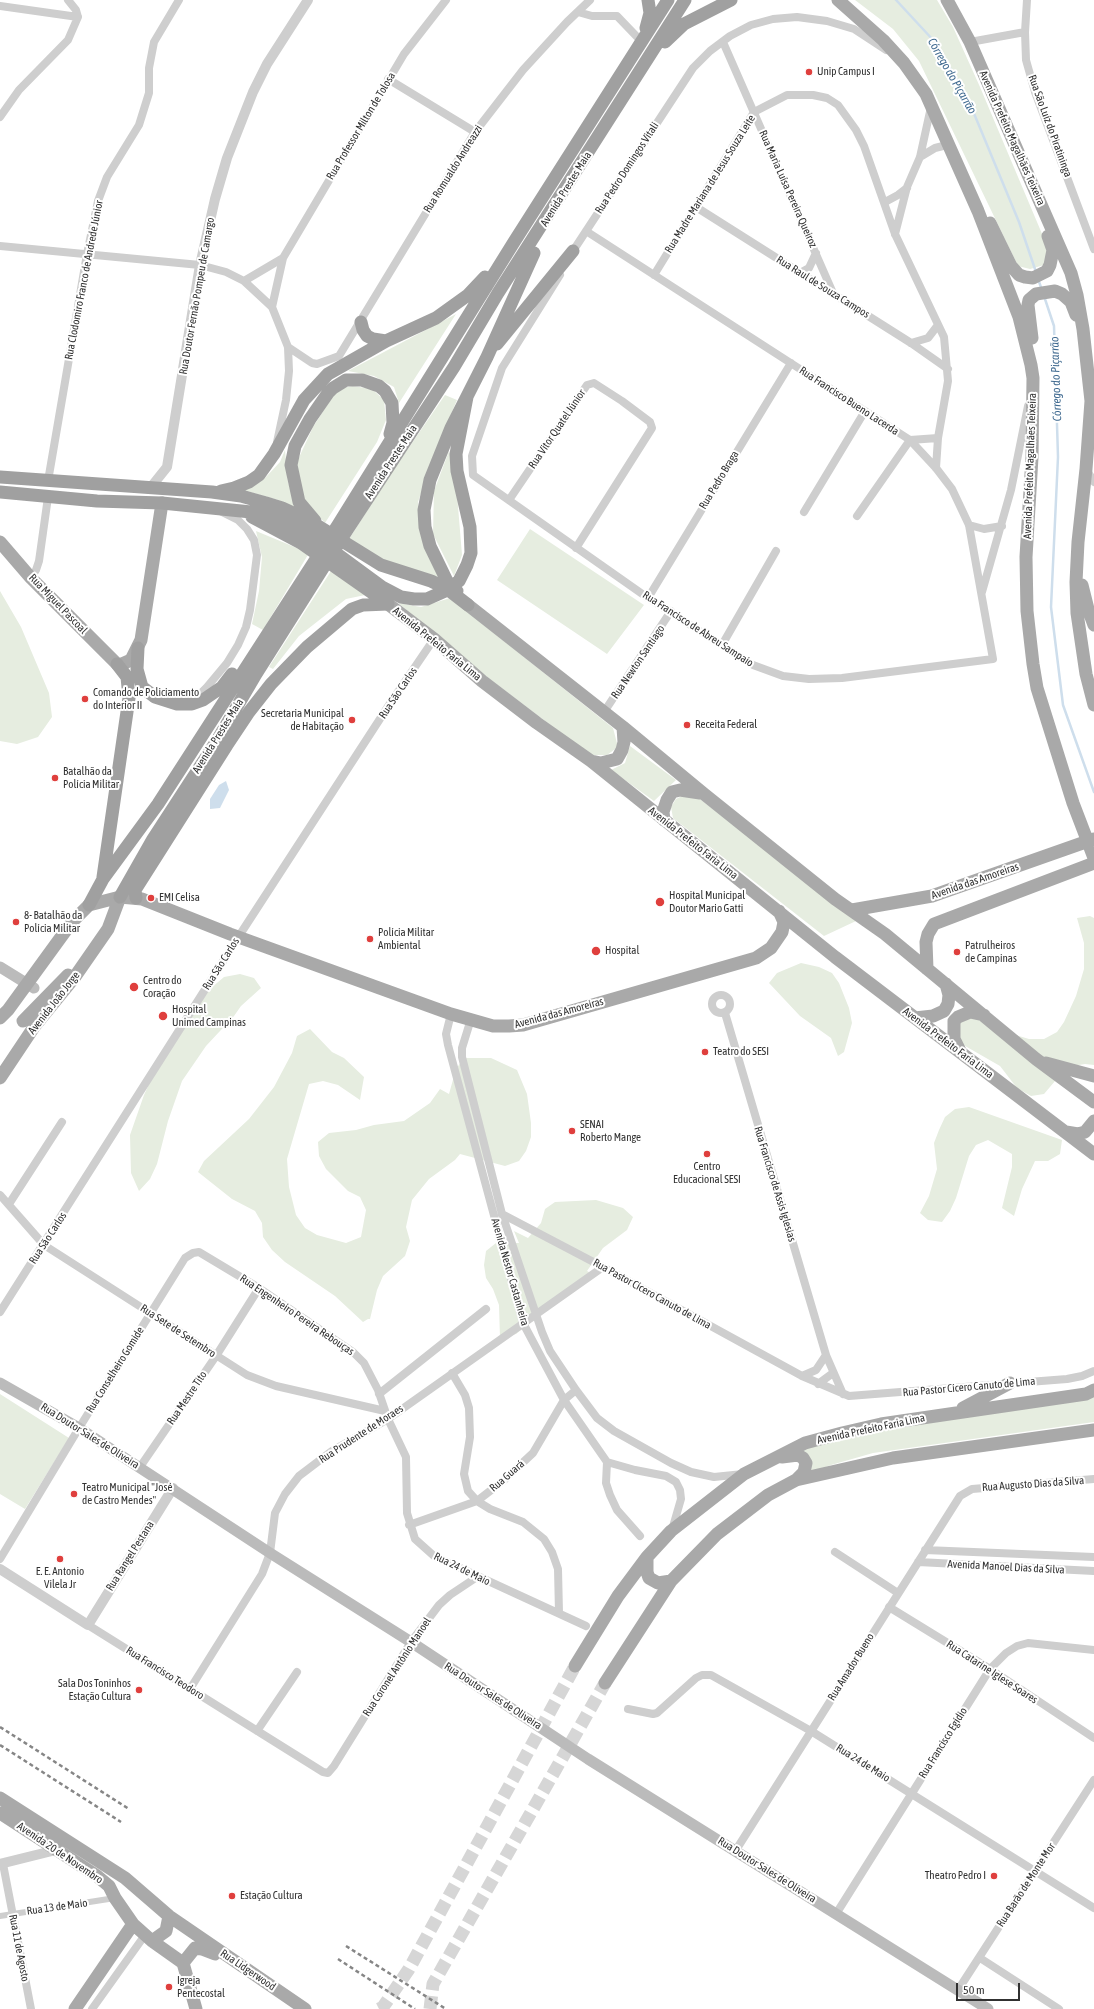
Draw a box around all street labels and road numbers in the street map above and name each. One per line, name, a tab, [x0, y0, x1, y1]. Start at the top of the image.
street label: Avenida Prefeito Magalhães Teixeira	[976, 69, 1048, 207]
street label: Rua Professor Milton de Tolosa	[324, 70, 398, 182]
street label: Rua São Luíz do Piratininga	[1025, 73, 1075, 179]
street label: Rua Madre Mariana de Jesus Souza Leite	[662, 112, 758, 256]
street label: Rua Pedro Domingos Vitali	[592, 120, 662, 216]
street label: Rua Romualdo Andreazzi	[421, 123, 485, 215]
street label: Rua Maria Luísa Pereira Queiroz	[756, 128, 820, 250]
street label: Avenida Prestes Maia	[538, 149, 594, 229]
street label: Rua Clodomiro Franco de Andrede Júnior	[62, 199, 106, 361]
street label: Rua Doutor Fernão Pompeu de Camargo	[177, 216, 217, 376]
street label: Rua Raul de Souza Campos	[774, 253, 872, 321]
street label: Rua Francisco Bueno Lacerda	[797, 364, 901, 438]
street label: Rua Vitor Quatel Júnior	[526, 387, 588, 471]
street label: Avenida Prefeito Magalhães Teixeira	[1021, 393, 1039, 539]
street label: Avenida Prestes Maia	[362, 423, 420, 501]
street label: Rua Pedro Braga	[696, 448, 742, 512]
street label: Rua Miguel Pascoal	[26, 571, 90, 637]
street label: Rua Francisco de Abreu Sampaio	[640, 588, 756, 670]
street label: Avenida Prefeito Faria Lima	[390, 604, 484, 684]
street label: Rua Newton Santiago	[608, 623, 668, 701]
street label: Rua São Carlos	[376, 665, 420, 721]
street label: Avenida Prestes Maia	[190, 696, 246, 776]
street label: Avenida Prefeito Faria Lima	[646, 804, 740, 882]
street label: Avenida das Amoreiras	[930, 860, 1020, 902]
street label: Rua São Carlos	[200, 935, 242, 993]
street label: Avenida João Jorge	[25, 969, 83, 1037]
street label: Avenida das Amoreiras	[513, 995, 605, 1031]
street label: Avenida Prefeito Faria Lima	[900, 1005, 996, 1081]
street label: Rua Francisco de Assis Iglesias	[751, 1125, 799, 1243]
street label: Rua São Carlos	[26, 1210, 70, 1266]
street label: Avenida Nestor Castanheira	[488, 1217, 532, 1327]
street label: Rua Pastor Cícero Canuto de Lima	[591, 1256, 713, 1332]
street label: Rua Engenheiro Pereira Rebouças	[237, 1272, 357, 1358]
street label: Rua Sete de Setembro	[138, 1302, 218, 1360]
street label: Rua Conselheiro Gomide	[83, 1324, 147, 1416]
street label: Rua Mestre Tito	[164, 1369, 210, 1427]
street label: Rua Pastor Cícero Canuto de Lima	[902, 1375, 1036, 1399]
street label: Rua Doutor Sales de Oliveira	[38, 1400, 142, 1472]
street label: Rua Prudente de Moraes	[316, 1402, 406, 1466]
street label: Avenida Prefeito Faria Lima	[816, 1411, 926, 1447]
street label: Rua Guará	[487, 1457, 527, 1495]
street label: Rua Augusto Dias da Silva	[982, 1474, 1084, 1494]
street label: Rua Rangel Pestana	[103, 1518, 157, 1594]
street label: Rua 24 de Maio	[432, 1550, 492, 1588]
street label: Avenida Manoel Dias da Silva	[947, 1557, 1065, 1577]
street label: Rua Coronel Antônio Manoel	[360, 1615, 434, 1719]
street label: Rua Amador Bueno	[825, 1631, 877, 1703]
street label: Rua Catarine Iglese Soares	[944, 1638, 1040, 1706]
street label: Rua Francisco Teodoro	[124, 1644, 206, 1702]
street label: Rua Doutor Sales de Oliveira	[442, 1660, 544, 1732]
street label: Rua Francisco Egídio	[916, 1705, 970, 1781]
street label: Rua 24 de Maio	[834, 1741, 892, 1785]
street label: Avenida 20 de Novembro	[15, 1819, 105, 1887]
street label: Rua Doutor Sales de Oliveira	[715, 1834, 819, 1906]
street label: Rua Barão de Monte Mor	[994, 1841, 1058, 1929]
street label: Rua 13 de Maio	[26, 1896, 88, 1918]
street label: Rua 11 de Agosto	[6, 1913, 32, 1983]
street label: Rua Lidgerwood	[218, 1947, 278, 1993]

